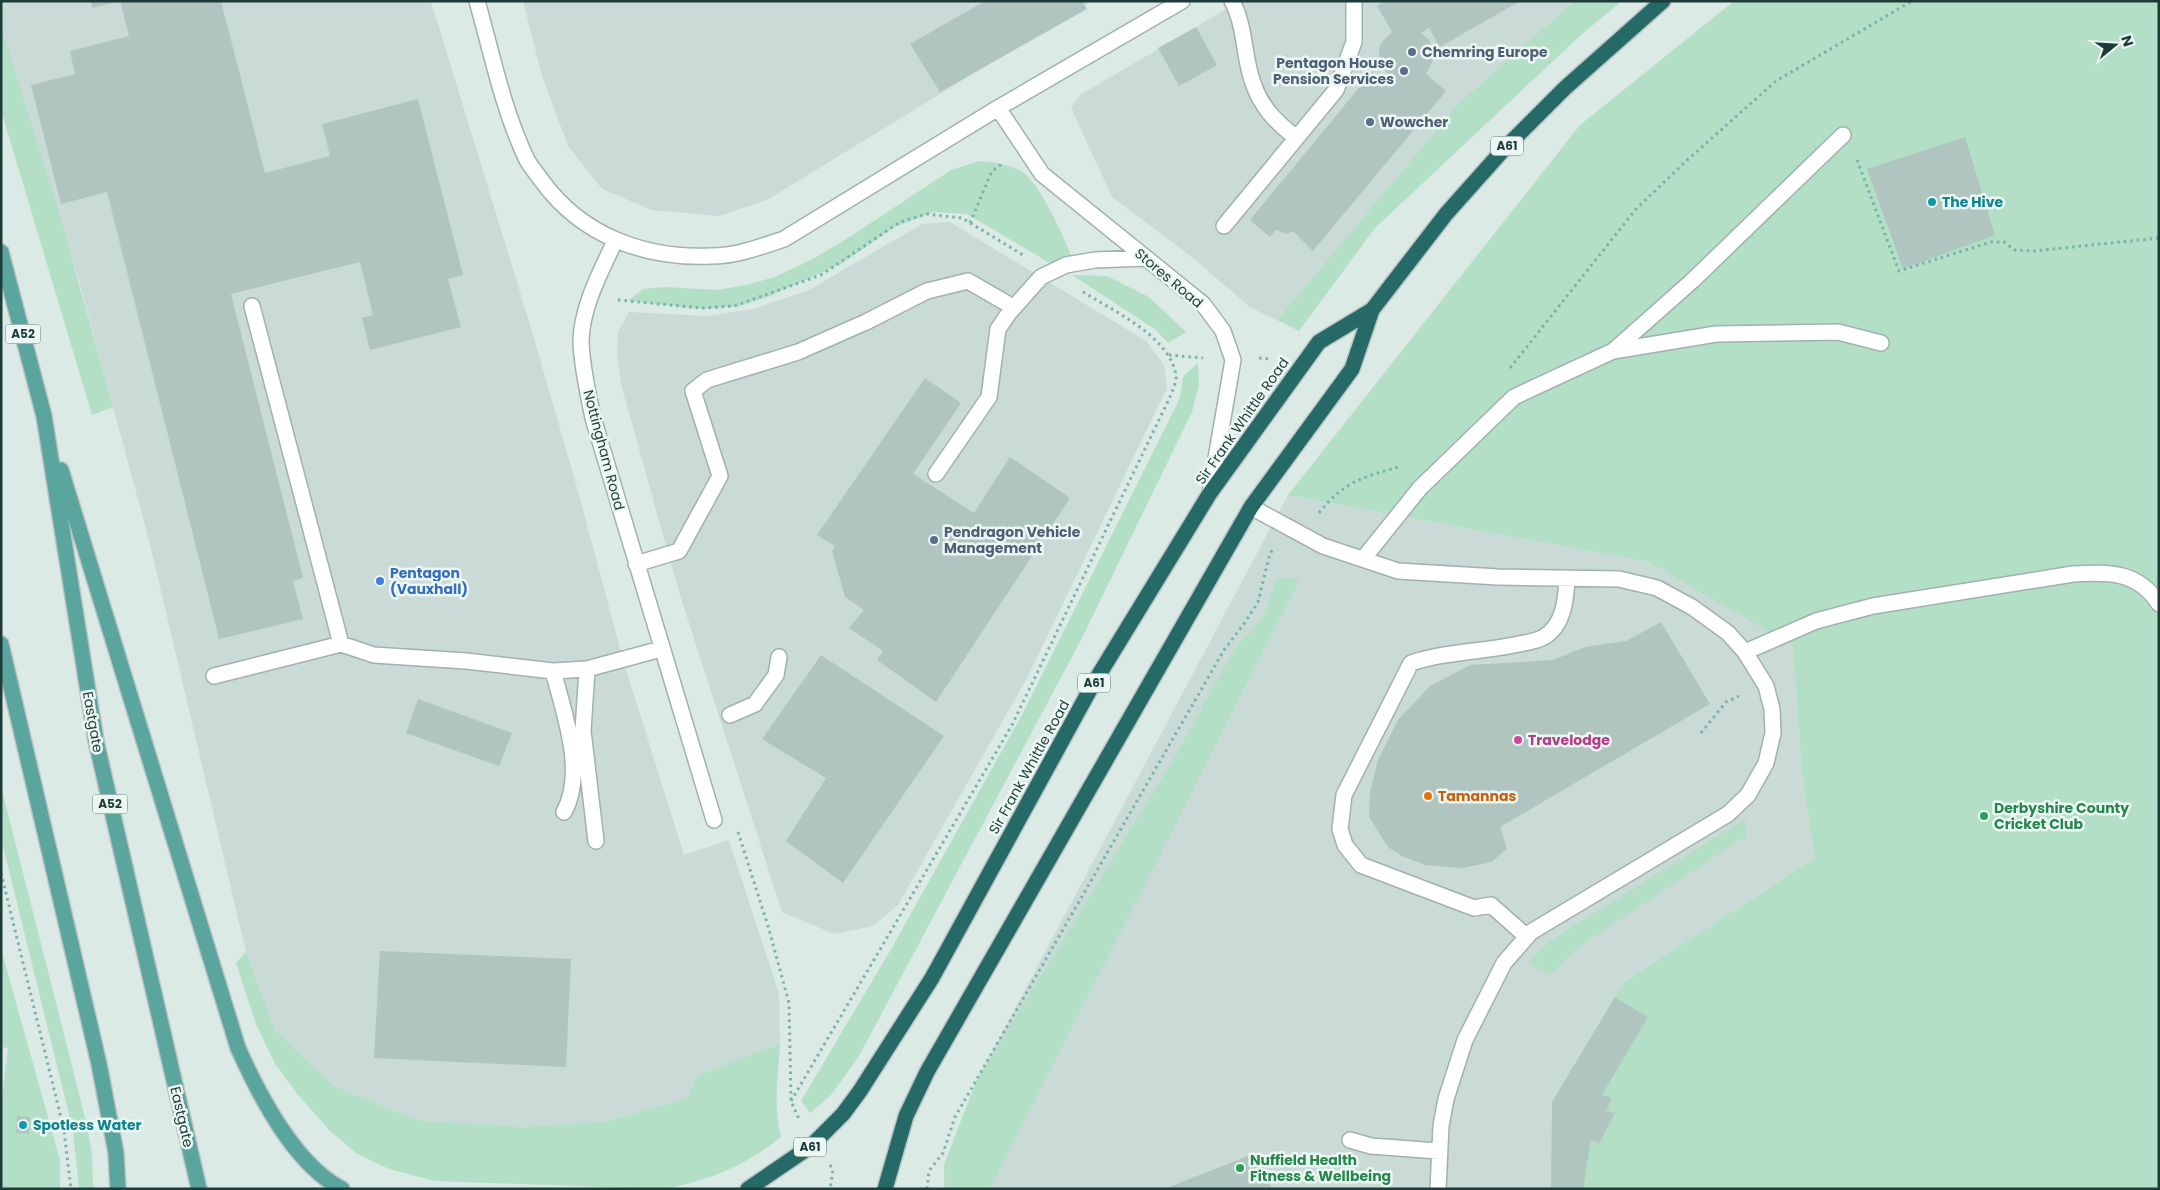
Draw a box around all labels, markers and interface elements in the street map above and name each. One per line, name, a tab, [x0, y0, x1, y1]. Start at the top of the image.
north arrow	[2090, 20, 2140, 70]
text: N	[2116, 33, 2139, 49]
place label: Chemring Europe	[1422, 42, 1548, 62]
marker: Chemring Europe	[1406, 46, 1418, 58]
place label: Pentagon House Pension Services	[1273, 53, 1394, 89]
marker: Pentagon House Pension Services	[1398, 65, 1410, 77]
place label: Wowcher	[1380, 112, 1448, 132]
marker: Wowcher	[1364, 116, 1376, 128]
road number: A61	[1491, 136, 1523, 156]
place label: The Hive	[1942, 192, 2003, 212]
marker: The Hive	[1926, 196, 1938, 208]
street label: Stores Road	[1131, 243, 1207, 313]
road number: A52	[5, 324, 40, 344]
street label: Sir Frank Whittle Road	[1191, 354, 1293, 488]
street label: Nottingham Road	[578, 388, 630, 512]
place label: Pendragon Vehicle Management	[944, 522, 1081, 558]
marker: Pendragon Vehicle Management	[928, 534, 940, 546]
place label: Pentagon (Vauxhall)	[390, 563, 468, 599]
marker: Pentagon (Vauxhall)	[374, 575, 386, 587]
road number: A61	[1078, 674, 1110, 692]
street label: Eastgate	[78, 690, 108, 754]
street label: Sir Frank Whittle Road	[984, 696, 1074, 838]
place label: Travelodge	[1528, 730, 1610, 750]
marker: Travelodge	[1512, 734, 1524, 746]
place label: Tamannas	[1438, 786, 1516, 806]
marker: Tamannas	[1422, 790, 1434, 802]
road number: A52	[92, 794, 128, 814]
place label: Derbyshire County Cricket Club	[1994, 798, 2129, 834]
marker: Derbyshire County Cricket Club	[1978, 810, 1990, 822]
street label: Eastgate	[165, 1085, 199, 1150]
place label: Spotless Water	[33, 1115, 142, 1135]
marker: Spotless Water	[17, 1119, 29, 1131]
road number: A61	[794, 1138, 826, 1156]
place label: Nuffield Health Fitness & Wellbeing	[1250, 1150, 1391, 1186]
marker: Nuffield Health Fitness & Wellbeing	[1234, 1162, 1246, 1174]

